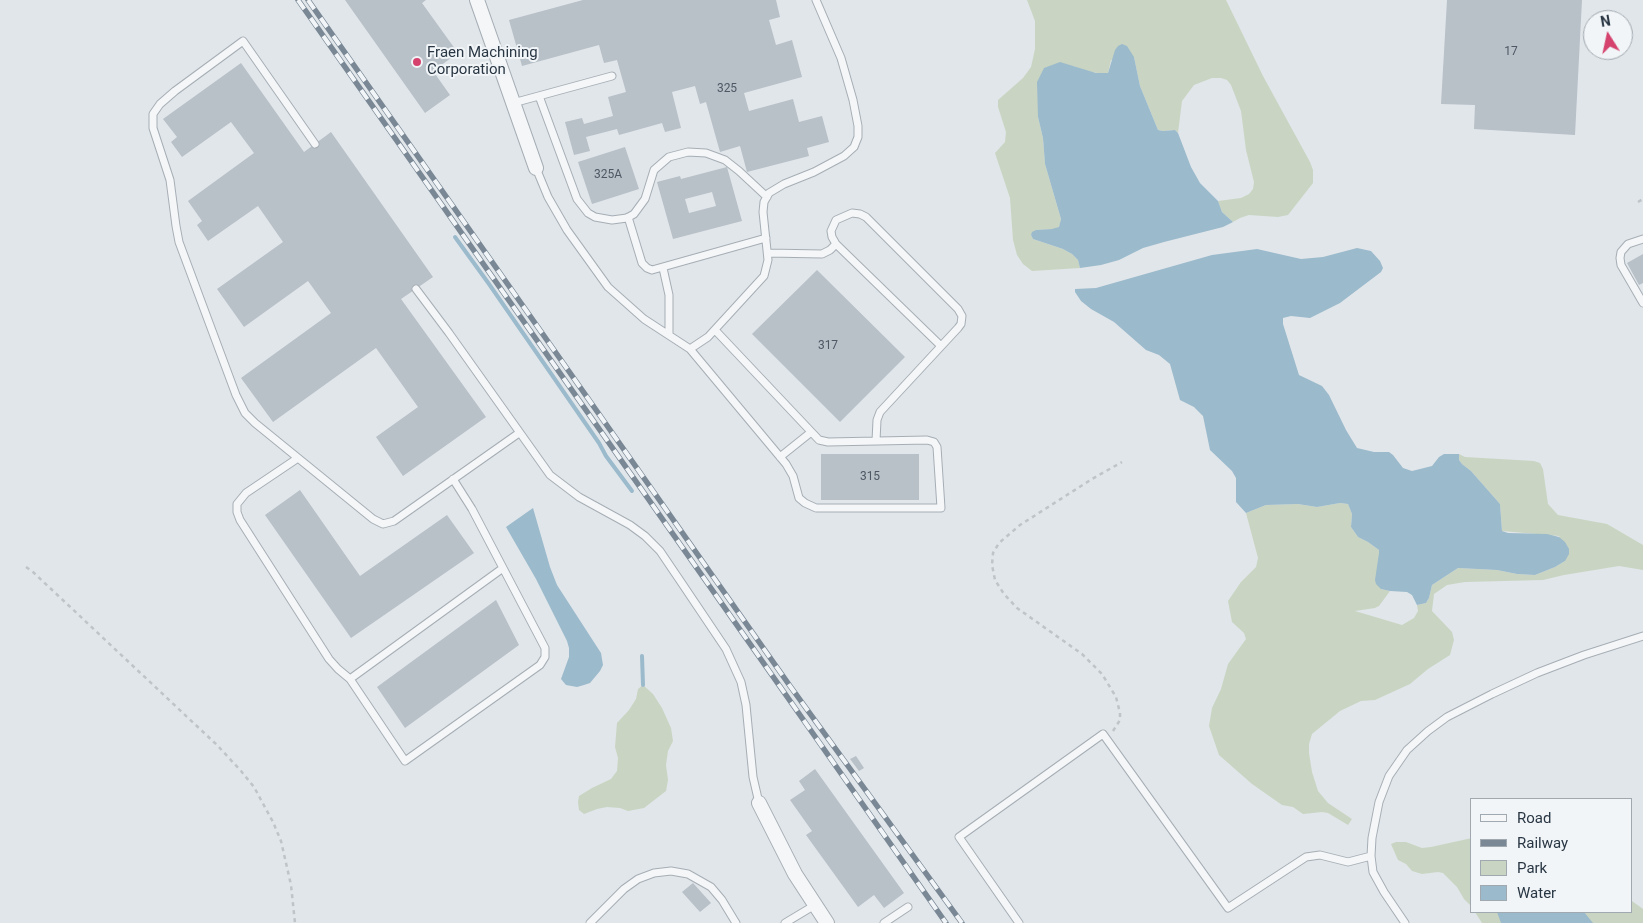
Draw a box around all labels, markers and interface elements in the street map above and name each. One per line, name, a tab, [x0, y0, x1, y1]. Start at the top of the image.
north arrow	[1583, 10, 1633, 60]
text: N	[1599, 12, 1612, 30]
place label: Fraen Machining Corporation	[427, 44, 538, 79]
house number: 17	[1504, 45, 1518, 59]
marker: Fraen Machining Corporation	[411, 56, 423, 68]
house number: 325	[717, 82, 737, 96]
house number: 325A	[594, 168, 622, 182]
house number: 317	[818, 339, 838, 353]
house number: 315	[860, 470, 880, 484]
legend	[1470, 798, 1633, 913]
text: Road	[1517, 809, 1551, 827]
text: Railway	[1517, 834, 1568, 852]
text: Park	[1517, 859, 1547, 877]
text: Water	[1517, 884, 1556, 902]

